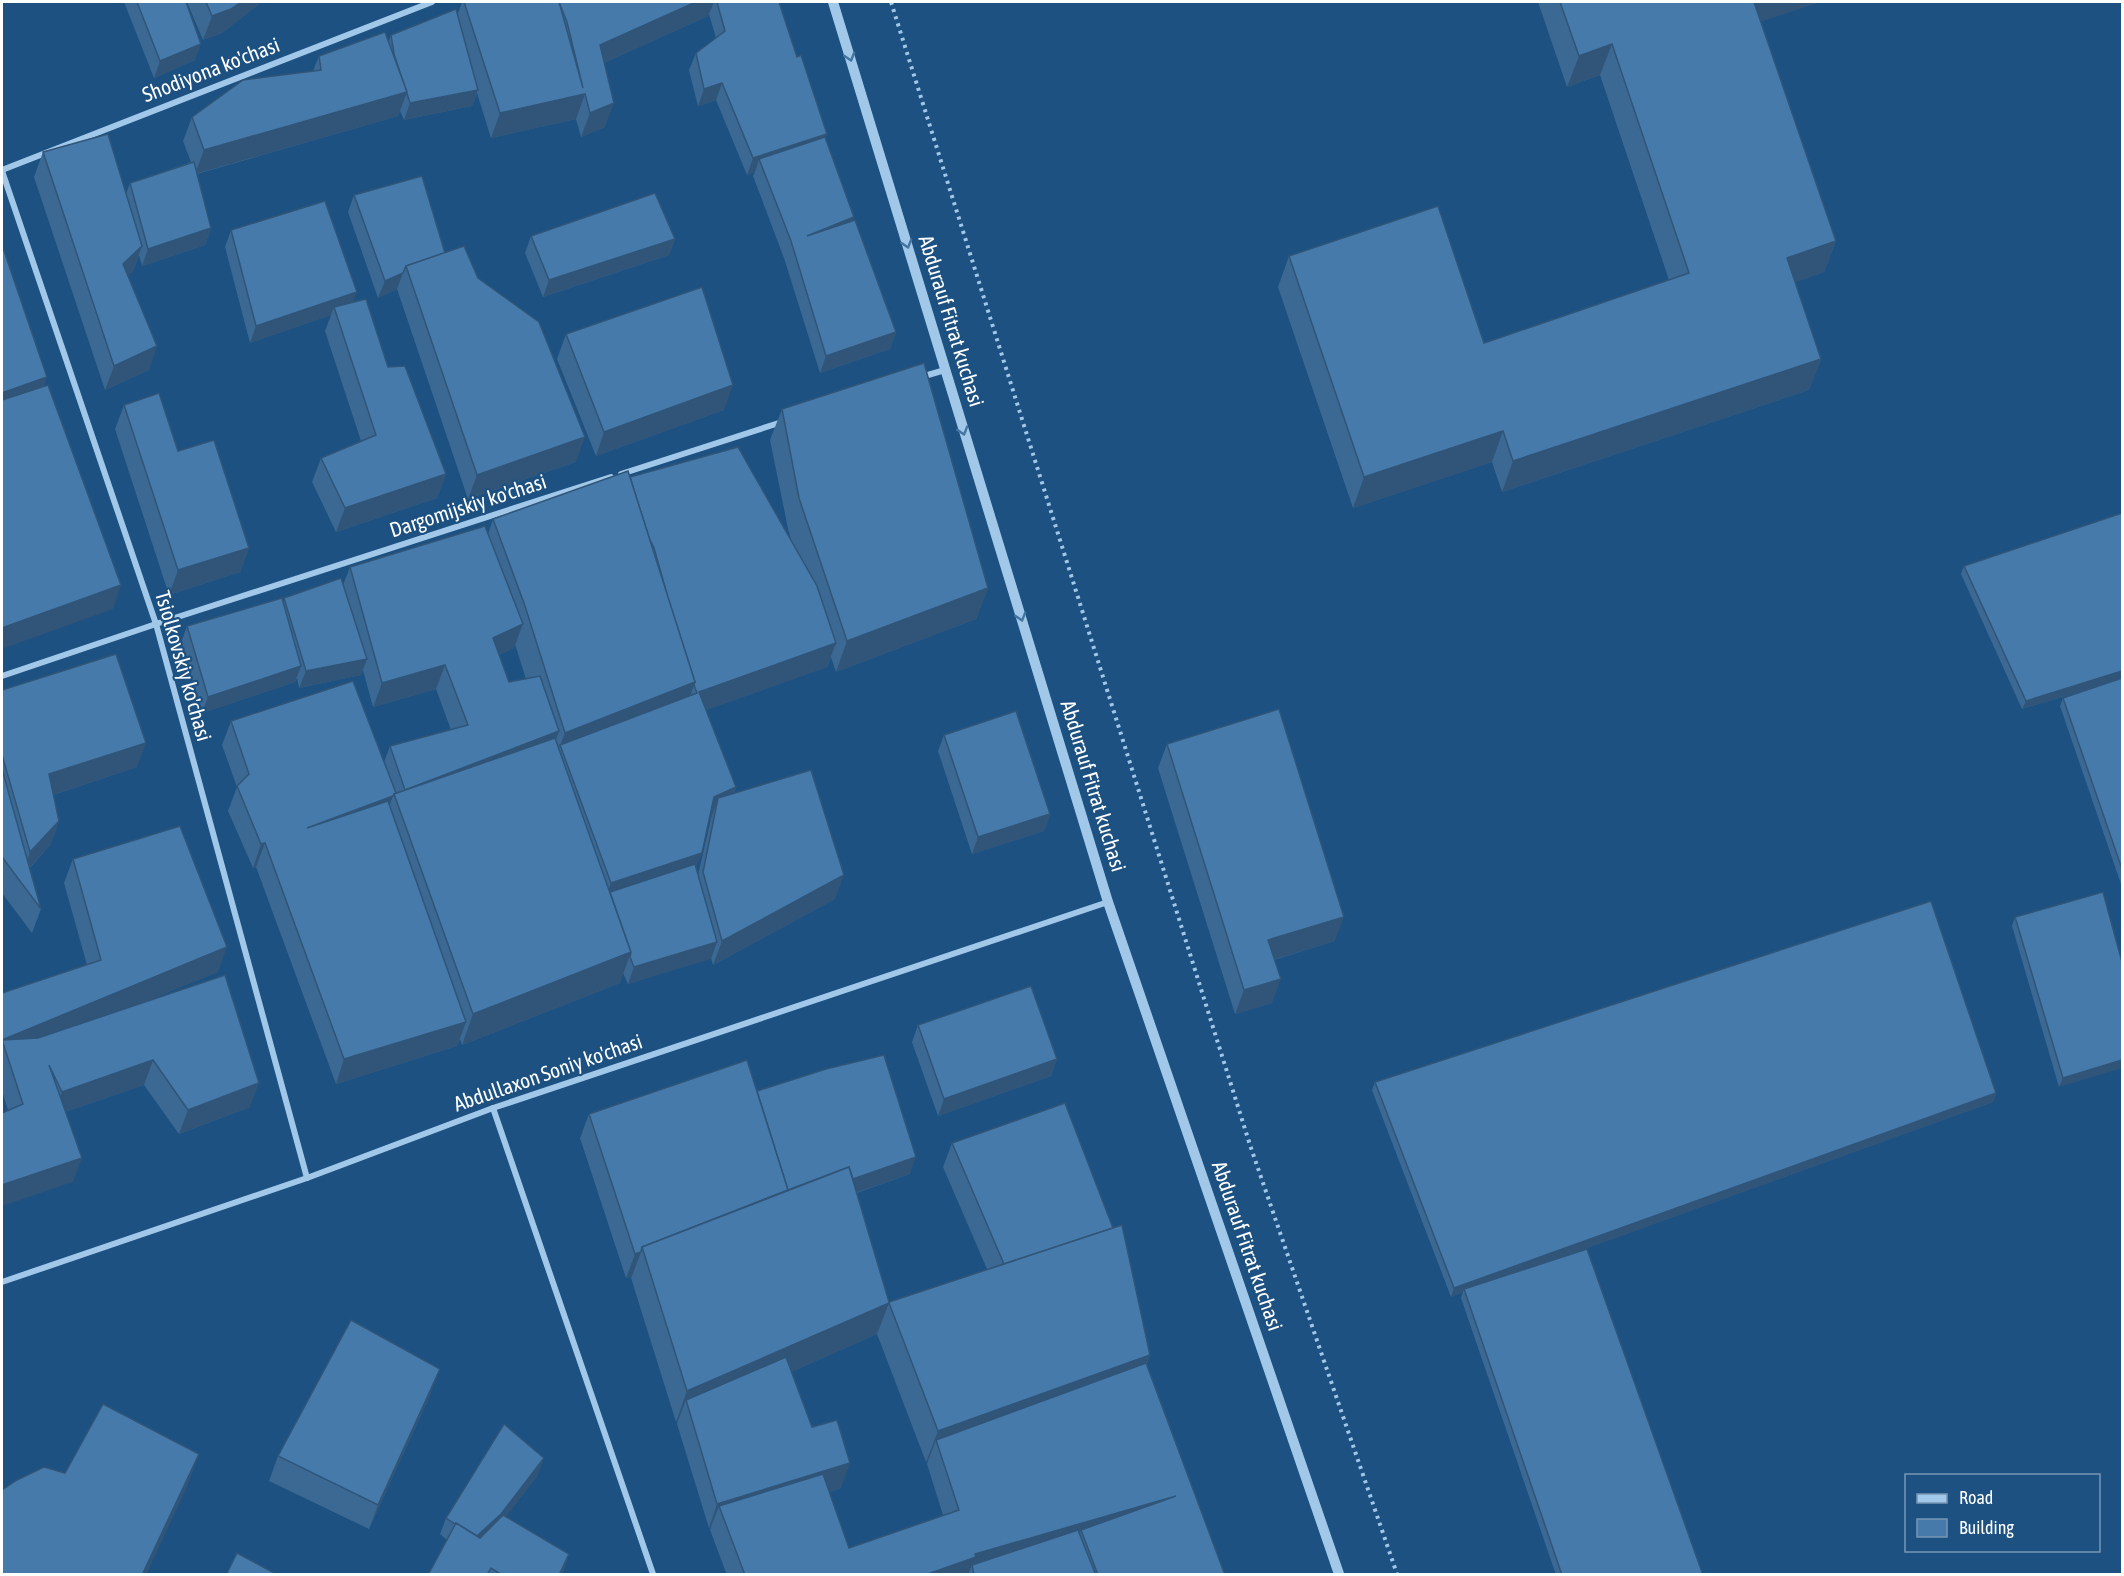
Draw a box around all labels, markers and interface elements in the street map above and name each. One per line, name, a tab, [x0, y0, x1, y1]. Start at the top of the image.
street label: Shodiyona ko'chasi	[139, 32, 283, 106]
one-way arrow	[843, 52, 855, 62]
street label: Abdurauf Fitrat kuchasi	[914, 232, 989, 409]
one-way arrow	[900, 238, 912, 249]
one-way arrow	[956, 425, 969, 436]
street label: Dargomijskiy ko'chasi	[386, 468, 549, 542]
street label: Tsiolkovskiy ko'chasi	[151, 588, 217, 744]
one-way arrow	[1014, 611, 1026, 622]
street label: Abdurauf Fitrat kuchasi	[1056, 697, 1131, 874]
street label: Abdullaxon Soniy ko'chasi	[450, 1028, 645, 1116]
street label: Abdurauf Fitrat kuchasi	[1208, 1158, 1288, 1334]
legend	[1905, 1474, 2100, 1552]
text: Road	[1959, 1487, 1993, 1508]
text: Building	[1959, 1517, 2014, 1538]

